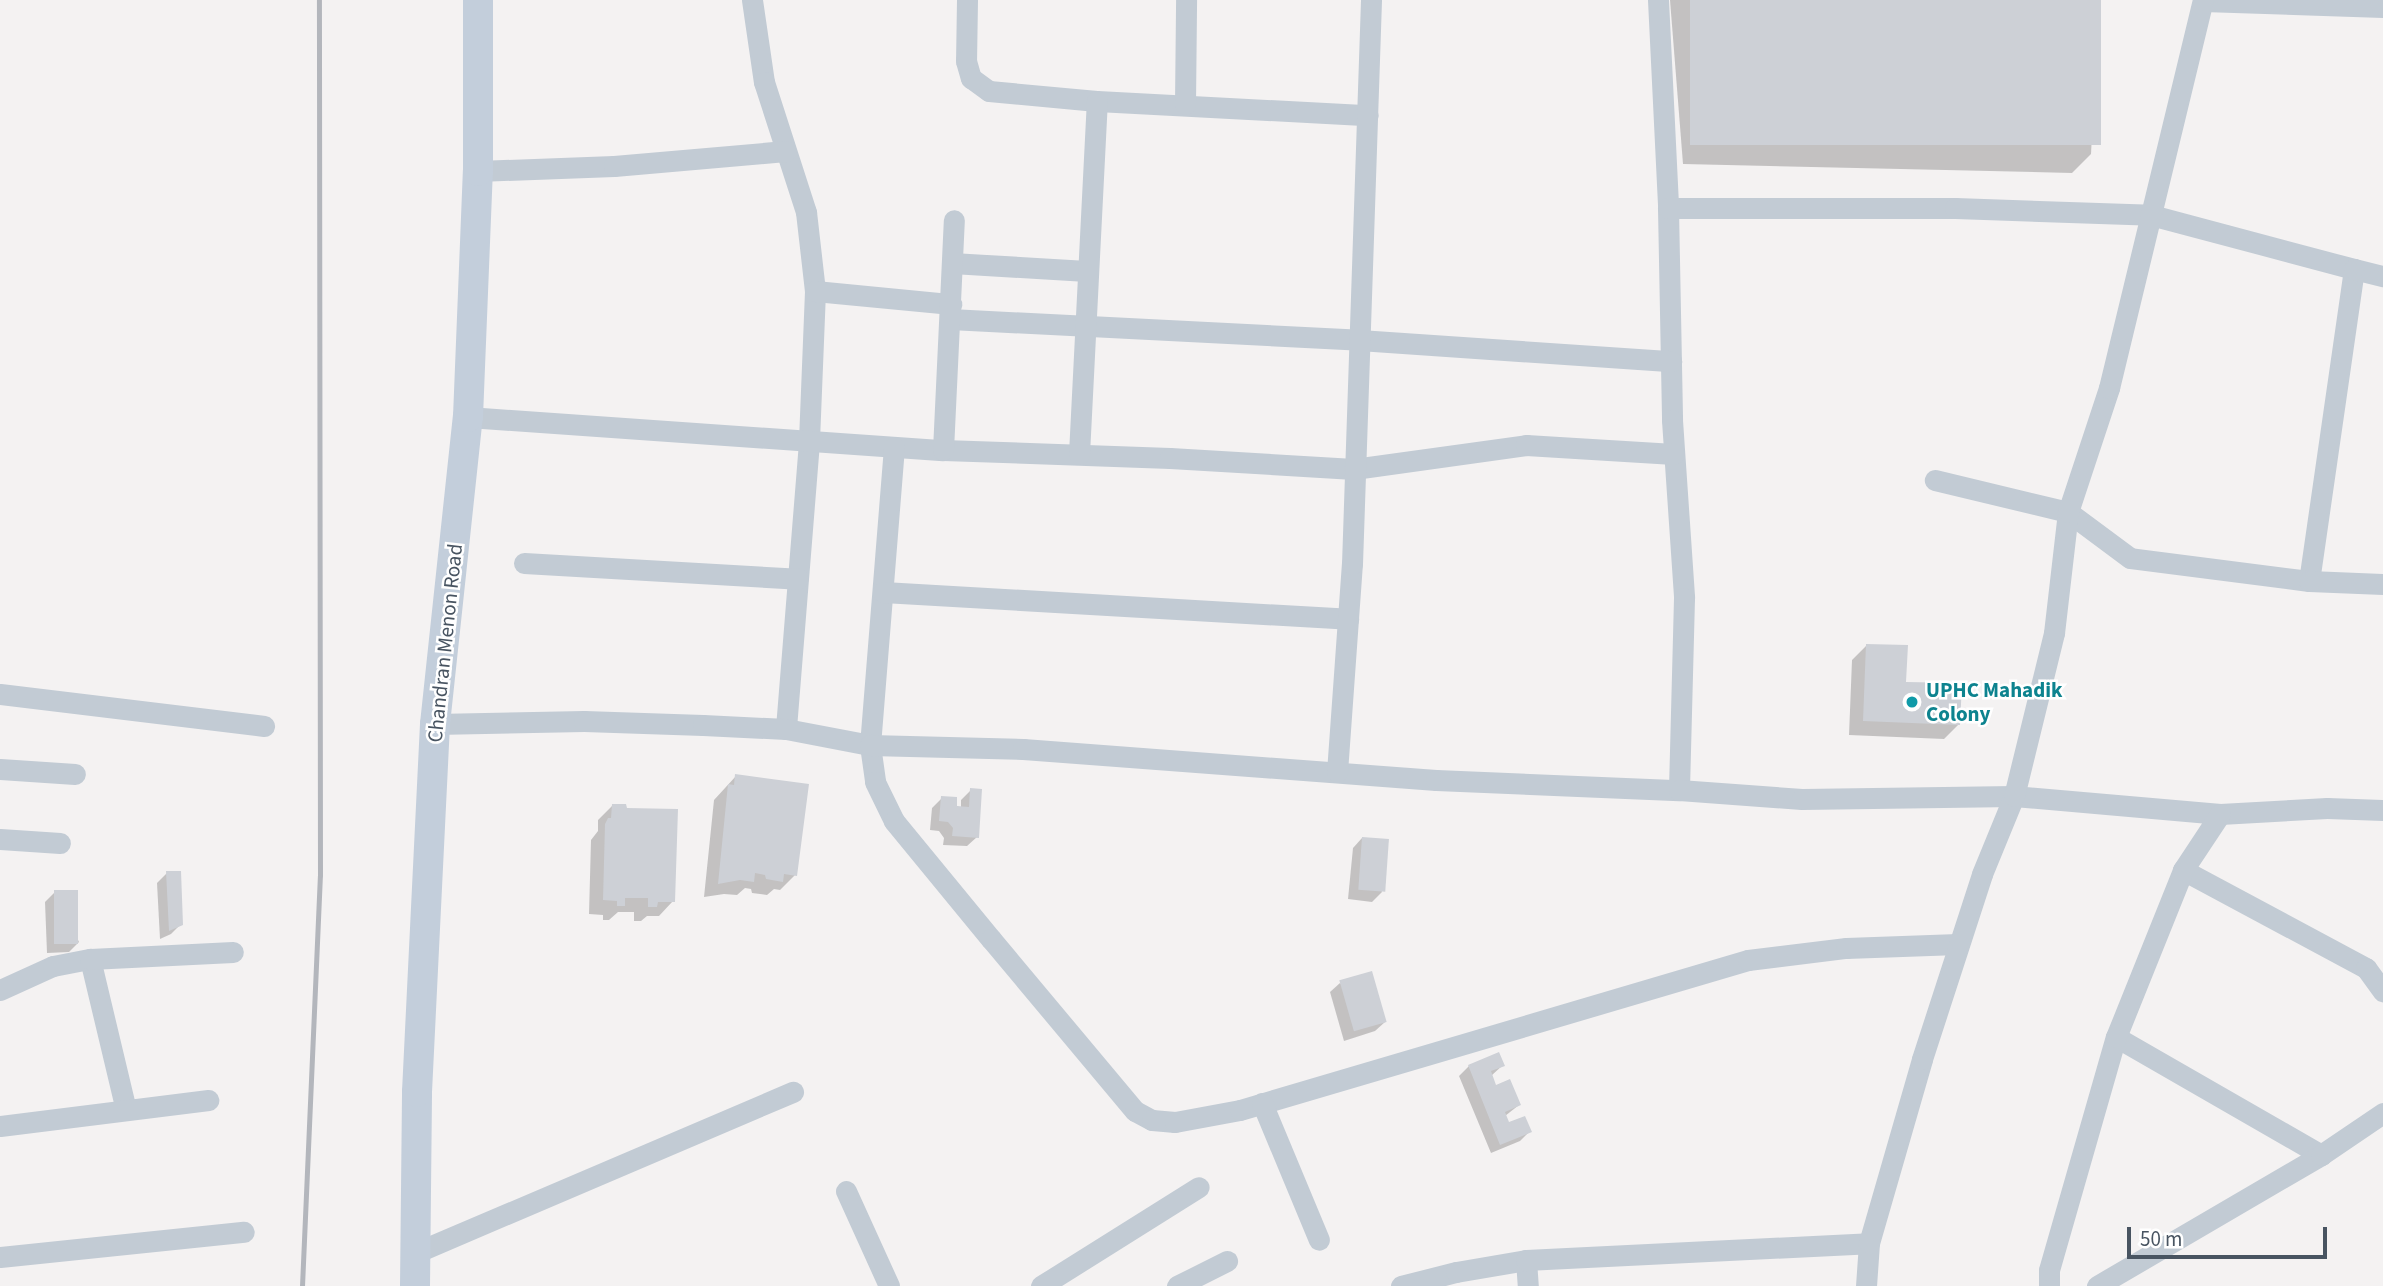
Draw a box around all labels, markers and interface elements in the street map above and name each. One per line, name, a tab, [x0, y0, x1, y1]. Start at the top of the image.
street label: Chandran Menon Road	[422, 542, 468, 744]
place label: UPHC Mahadik Colony	[1926, 677, 2063, 727]
marker: UPHC Mahadik Colony	[1904, 694, 1920, 710]
scale bar	[2131, 1212, 2330, 1256]
text: 50 m	[2140, 1224, 2182, 1254]

